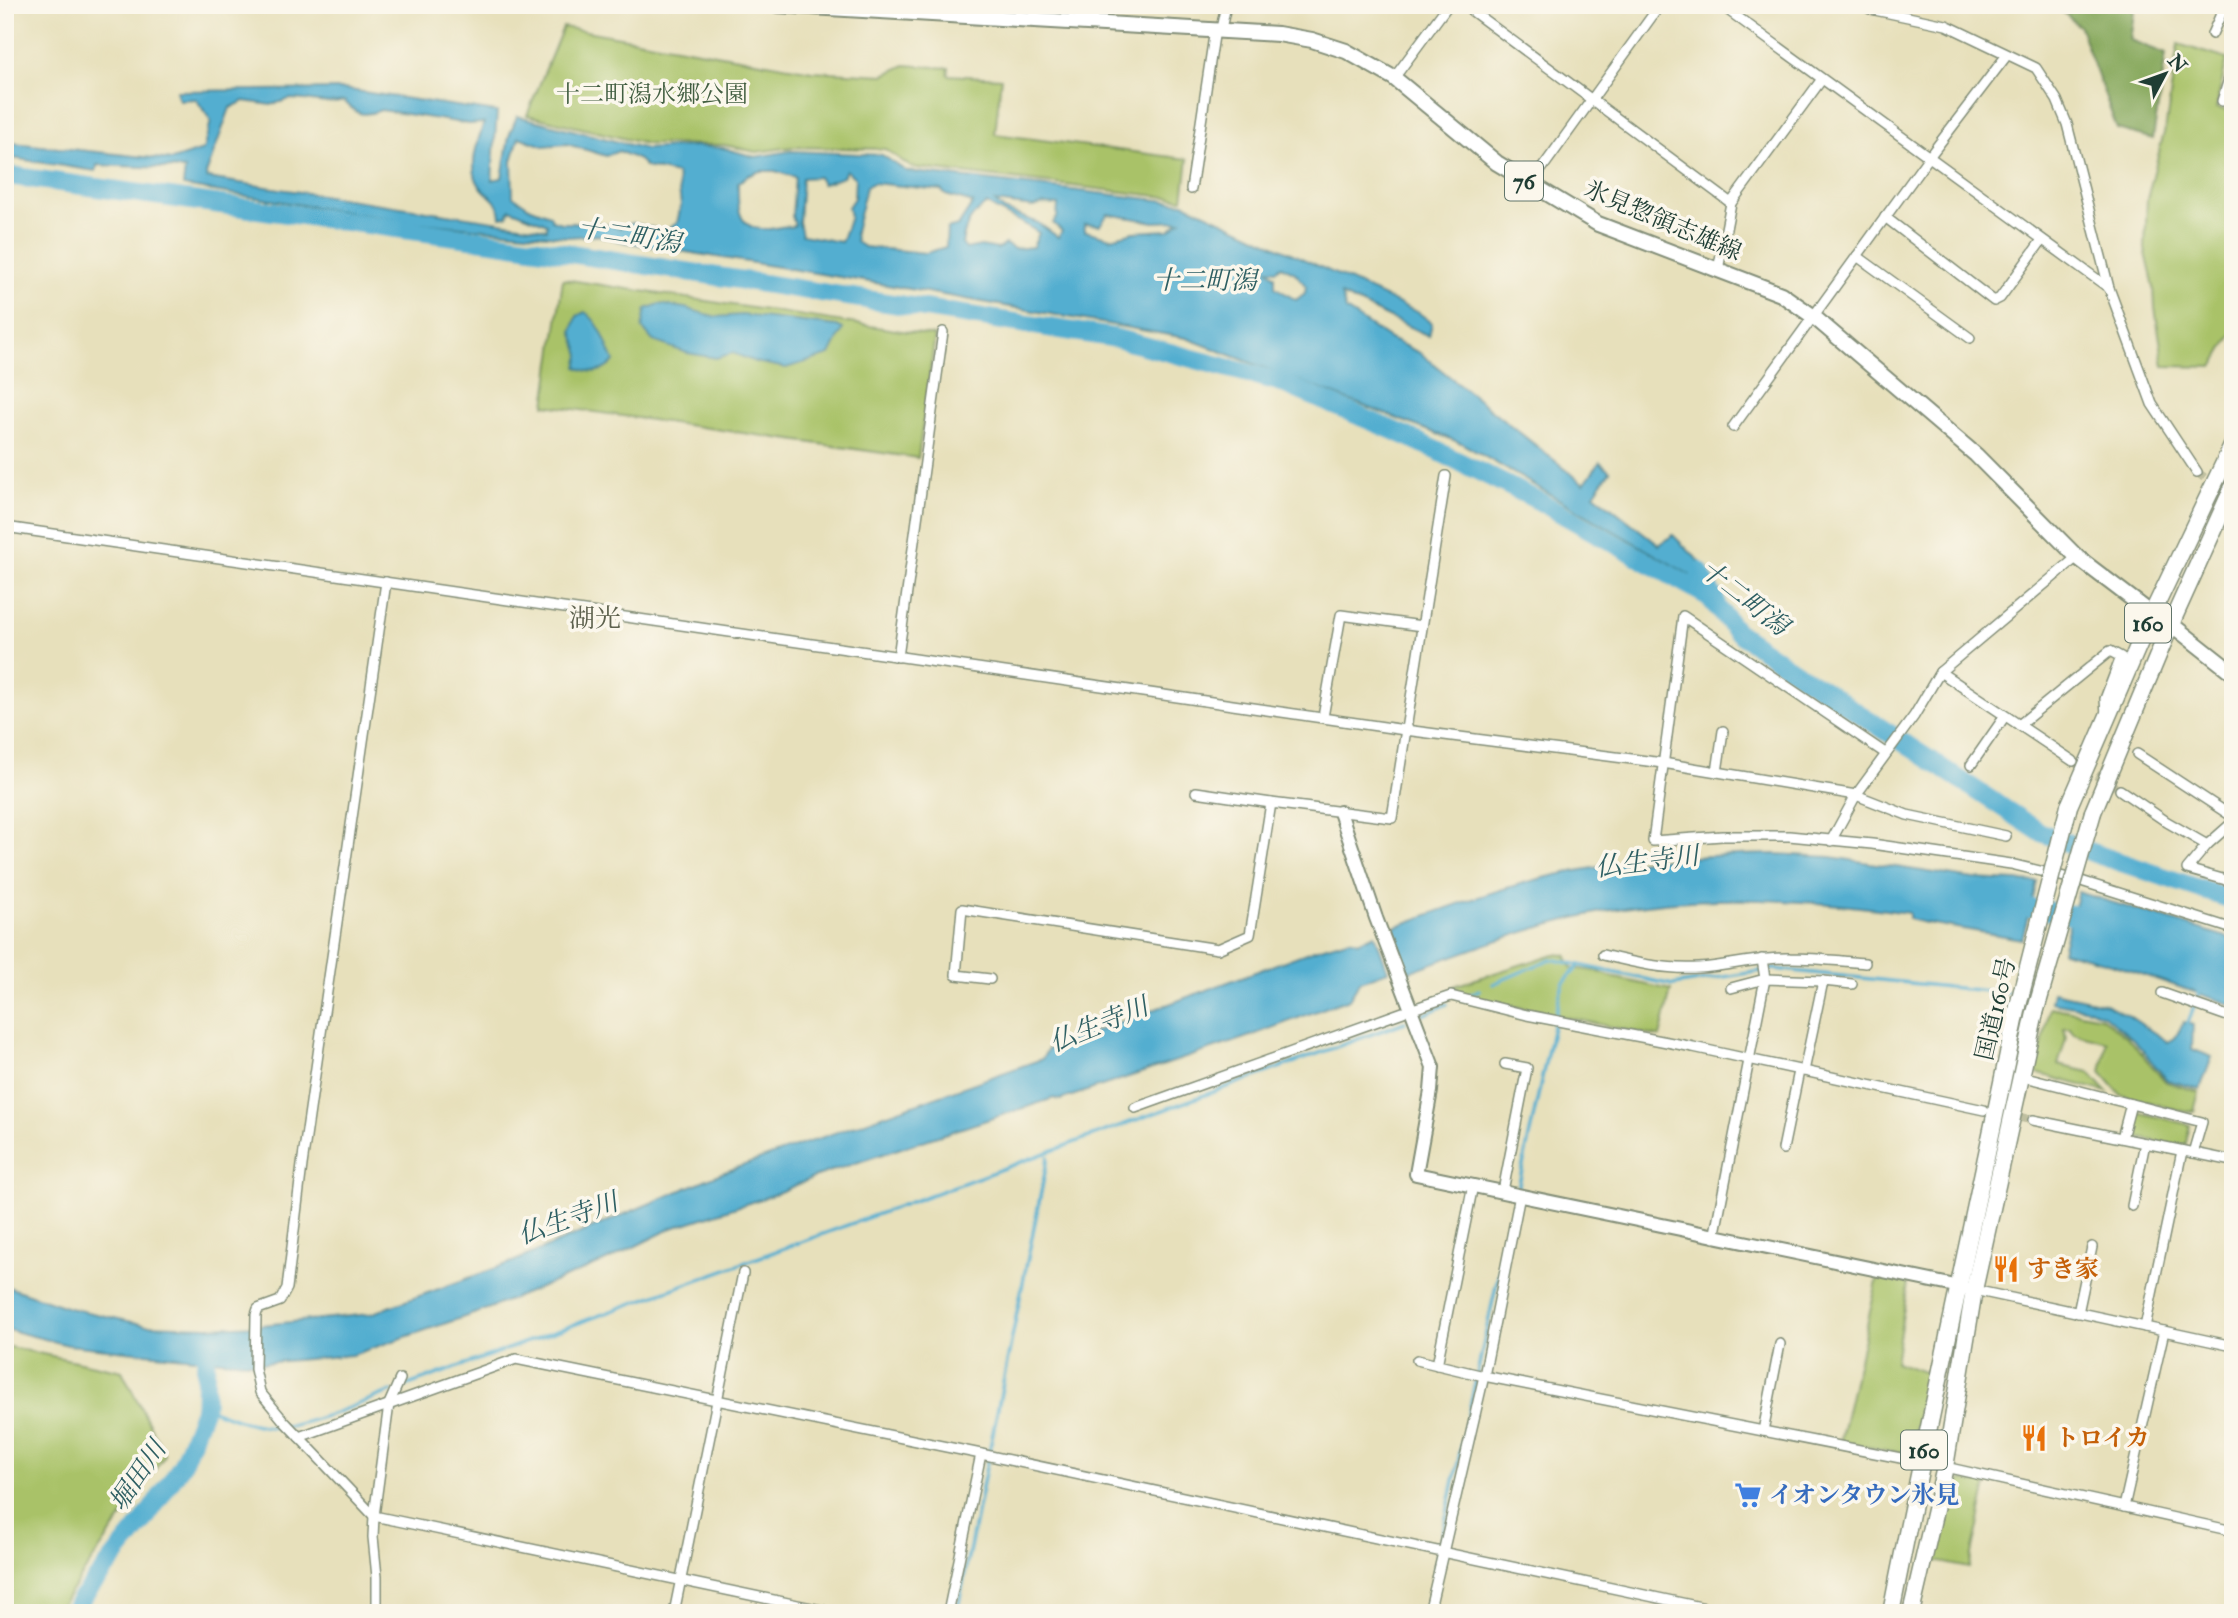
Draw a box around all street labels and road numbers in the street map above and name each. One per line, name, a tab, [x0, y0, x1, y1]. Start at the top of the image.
road number: 76	[1505, 162, 1543, 200]
street label: 氷見惣領志雄線	[1580, 174, 1746, 268]
road number: 160	[2125, 604, 2171, 642]
street label: 国道160号	[1969, 954, 2023, 1064]
road number: 160	[1901, 1430, 1947, 1470]

